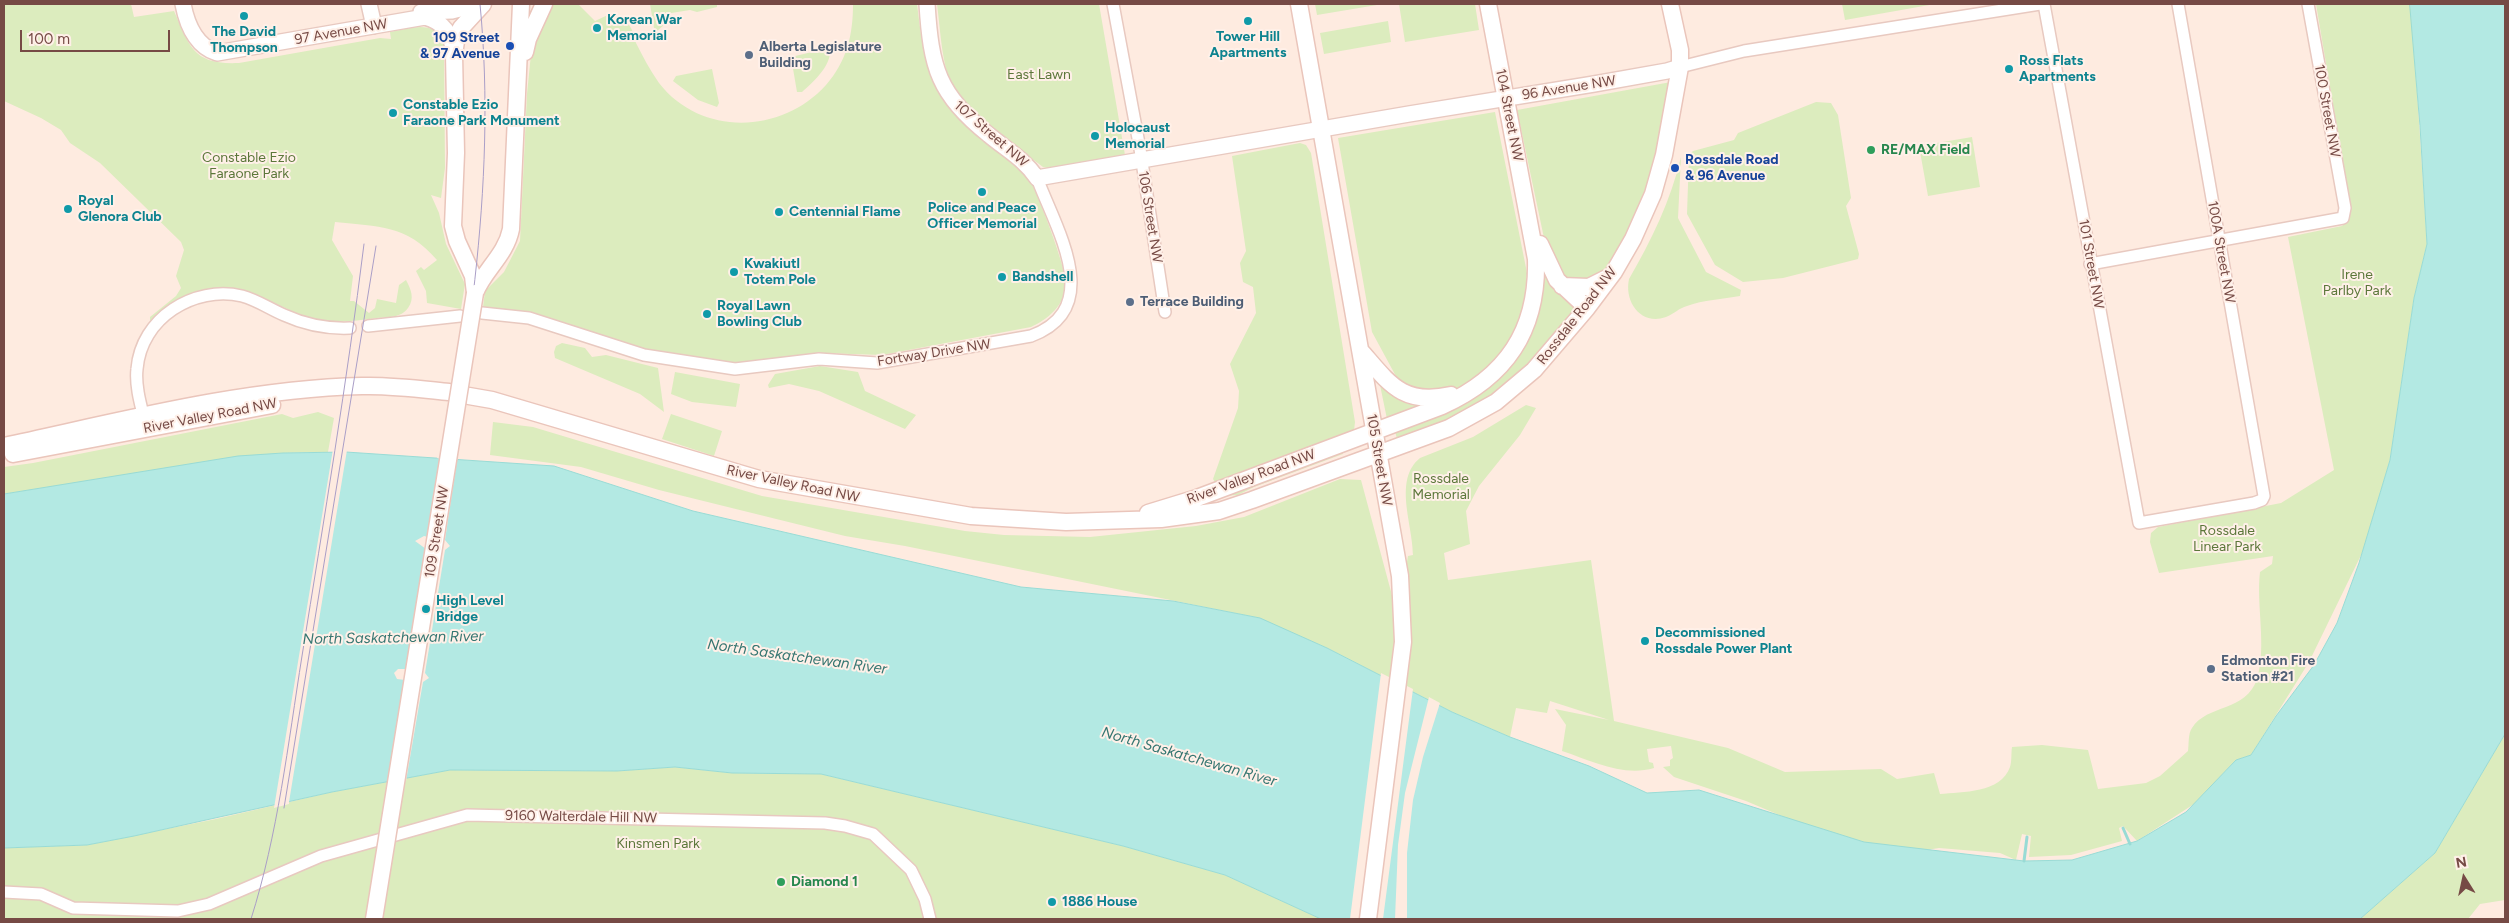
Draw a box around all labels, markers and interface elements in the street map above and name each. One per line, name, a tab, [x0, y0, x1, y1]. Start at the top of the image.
marker: The David Thompson	[238, 10, 250, 22]
place label: Korean War Memorial	[607, 12, 682, 44]
marker: Tower Hill Apartments	[1242, 15, 1254, 27]
street label: 97 Avenue NW	[293, 16, 389, 48]
scale bar	[22, 20, 172, 52]
marker: Korean War Memorial	[591, 22, 603, 34]
place label: The David Thompson	[210, 24, 278, 56]
place label: Tower Hill Apartments	[1210, 29, 1286, 62]
text: 100 m	[28, 30, 70, 48]
place label: 109 Street & 97 Avenue	[420, 30, 500, 62]
place label: Alberta Legislature Building	[759, 39, 882, 72]
marker: 109 Street & 97 Avenue	[504, 40, 516, 52]
marker: Alberta Legislature Building	[743, 49, 755, 61]
place label: Ross Flats Apartments	[2019, 53, 2096, 85]
marker: Ross Flats Apartments	[2003, 63, 2015, 75]
street label: 100 Street NW	[2311, 63, 2343, 159]
park label: East Lawn	[1007, 67, 1071, 83]
street label: 104 Street NW	[1492, 67, 1526, 163]
street label: 96 Avenue NW	[1521, 72, 1617, 104]
place label: Constable Ezio Faraone Park Monument	[403, 97, 560, 130]
street label: 107 Street NW	[951, 97, 1031, 171]
marker: Constable Ezio Faraone Park Monument	[387, 107, 399, 119]
place label: Holocaust Memorial	[1105, 120, 1170, 152]
marker: Holocaust Memorial	[1089, 130, 1101, 142]
place label: RE/MAX Field	[1881, 142, 1970, 158]
marker: RE/MAX Field	[1865, 144, 1877, 156]
park label: Constable Ezio Faraone Park	[202, 150, 296, 182]
place label: Rossdale Road & 96 Avenue	[1685, 152, 1778, 184]
marker: Rossdale Road & 96 Avenue	[1669, 162, 1681, 174]
street label: 106 Street NW	[1134, 170, 1166, 264]
marker: Police and Peace Officer Memorial	[976, 186, 988, 198]
place label: Royal Glenora Club	[78, 193, 162, 226]
place label: Police and Peace Officer Memorial	[927, 200, 1037, 232]
street label: 100A Street NW	[2204, 200, 2238, 304]
marker: Royal Glenora Club	[62, 203, 74, 215]
place label: Centennial Flame	[789, 204, 901, 220]
marker: Centennial Flame	[773, 206, 785, 218]
street label: 101 Street NW	[2075, 218, 2107, 310]
place label: Kwakiutl Totem Pole	[744, 256, 816, 288]
street label: Rossdale Road NW	[1534, 264, 1620, 368]
marker: Kwakiutl Totem Pole	[728, 266, 740, 278]
park label: Irene Parlby Park	[2323, 267, 2391, 300]
place label: Bandshell	[1012, 269, 1073, 285]
marker: Bandshell	[996, 271, 1008, 283]
place label: Terrace Building	[1140, 294, 1244, 310]
marker: Terrace Building	[1124, 296, 1136, 308]
place label: Royal Lawn Bowling Club	[717, 298, 802, 331]
marker: Royal Lawn Bowling Club	[701, 308, 713, 320]
street label: Fortway Drive NW	[876, 336, 992, 370]
street label: River Valley Road NW	[142, 395, 278, 437]
street label: 105 Street NW	[1363, 413, 1395, 507]
street label: River Valley Road NW	[1184, 446, 1318, 508]
street label: River Valley Road NW	[725, 462, 861, 506]
park label: Rossdale Memorial	[1412, 471, 1470, 504]
street label: 109 Street NW	[421, 485, 453, 579]
park label: Rossdale Linear Park	[2193, 523, 2261, 556]
place label: High Level Bridge	[436, 593, 504, 626]
marker: High Level Bridge	[420, 603, 432, 615]
place label: Decommissioned Rossdale Power Plant	[1655, 625, 1792, 658]
water label: North Saskatchewan River	[302, 627, 484, 649]
water label: North Saskatchewan River	[706, 635, 888, 679]
marker: Decommissioned Rossdale Power Plant	[1639, 635, 1651, 647]
place label: Edmonton Fire Station #21	[2221, 653, 2315, 686]
marker: Edmonton Fire Station #21	[2205, 663, 2217, 675]
water label: North Saskatchewan River	[1099, 723, 1279, 791]
street label: 9160 Walterdale Hill NW	[505, 807, 657, 827]
park label: Kinsmen Park	[616, 836, 700, 852]
north arrow	[2439, 853, 2489, 903]
text: N	[2454, 853, 2468, 872]
place label: Diamond 1	[791, 874, 858, 890]
marker: Diamond 1	[775, 876, 787, 888]
place label: 1886 House	[1062, 894, 1137, 910]
marker: 1886 House	[1046, 896, 1058, 908]

